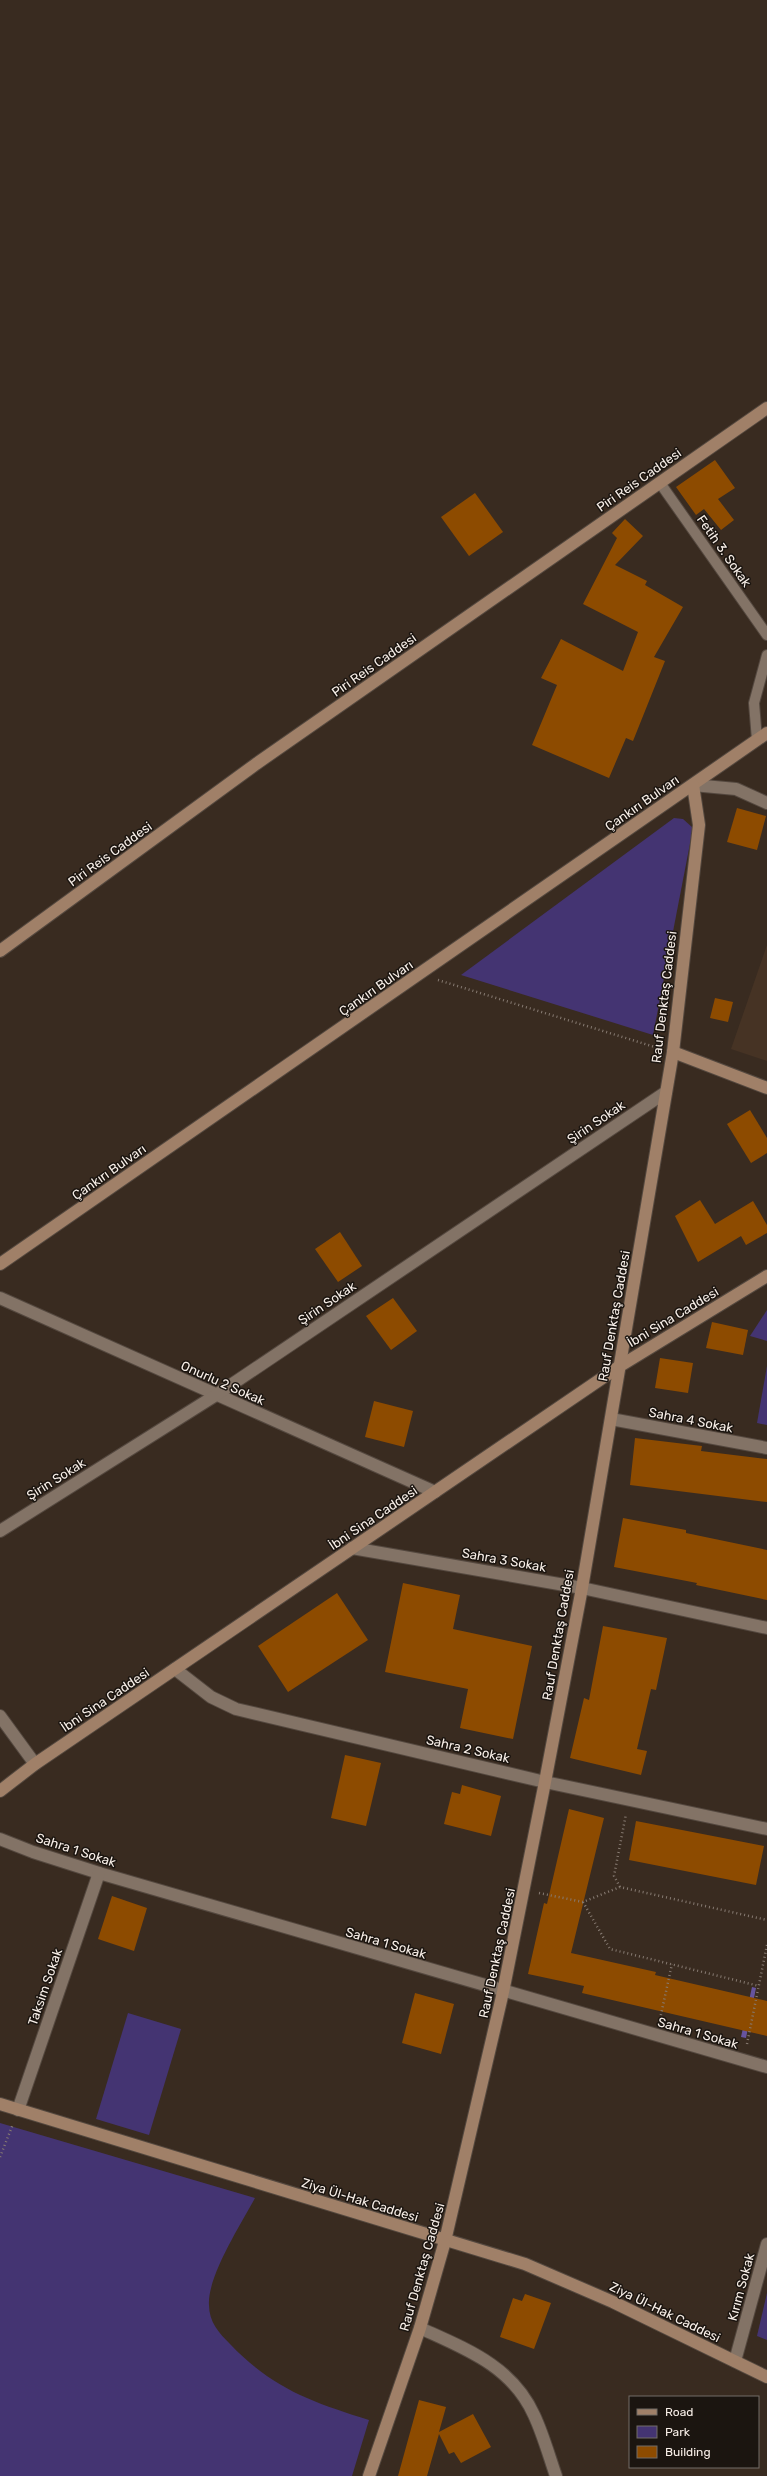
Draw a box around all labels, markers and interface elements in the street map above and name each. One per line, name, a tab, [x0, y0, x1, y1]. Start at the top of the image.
street label: Piri Reis Caddesi	[594, 445, 684, 515]
street label: Fetih 3. Sokak	[694, 512, 754, 590]
street label: Piri Reis Caddesi	[329, 630, 419, 700]
street label: Çankırı Bulvarı	[602, 772, 682, 834]
street label: Piri Reis Caddesi	[65, 819, 155, 889]
street label: Rauf Denktaş Caddesi	[648, 930, 680, 1064]
street label: Çankırı Bulvarı	[336, 957, 416, 1019]
street label: Şirin Sokak	[564, 1097, 628, 1147]
street label: Çankırı Bulvarı	[69, 1141, 149, 1203]
street label: Rauf Denktaş Caddesi	[595, 1249, 633, 1383]
street label: Şirin Sokak	[295, 1278, 359, 1328]
street label: İbni Sina Caddesi	[625, 1284, 721, 1350]
street label: Onurlu 2 Sokak	[179, 1358, 268, 1408]
street label: Sahra 4 Sokak	[648, 1404, 735, 1436]
street label: Şirin Sokak	[24, 1455, 88, 1503]
street label: İbni Sina Caddesi	[326, 1483, 420, 1553]
street label: Sahra 3 Sokak	[461, 1545, 548, 1575]
street label: Rauf Denktaş Caddesi	[539, 1568, 577, 1702]
street label: İbni Sina Caddesi	[58, 1665, 152, 1735]
street label: Sahra 2 Sokak	[425, 1732, 511, 1766]
street label: Sahra 1 Sokak	[34, 1830, 118, 1870]
street label: Rauf Denktaş Caddesi	[476, 1887, 518, 2019]
street label: Sahra 1 Sokak	[344, 1924, 428, 1962]
street label: Taksim Sokak	[25, 1946, 65, 2028]
street label: Sahra 1 Sokak	[656, 2014, 740, 2052]
street label: Ziya Ül-Hak Caddesi	[300, 2175, 420, 2225]
street label: Rauf Denktaş Caddesi	[397, 2201, 447, 2333]
street label: Kırım Sokak	[725, 2251, 757, 2323]
street label: Ziya Ül-Hak Caddesi	[607, 2279, 723, 2345]
legend	[629, 2396, 759, 2468]
text: Road	[665, 2405, 693, 2419]
text: Park	[665, 2425, 691, 2439]
text: Building	[665, 2445, 711, 2459]

